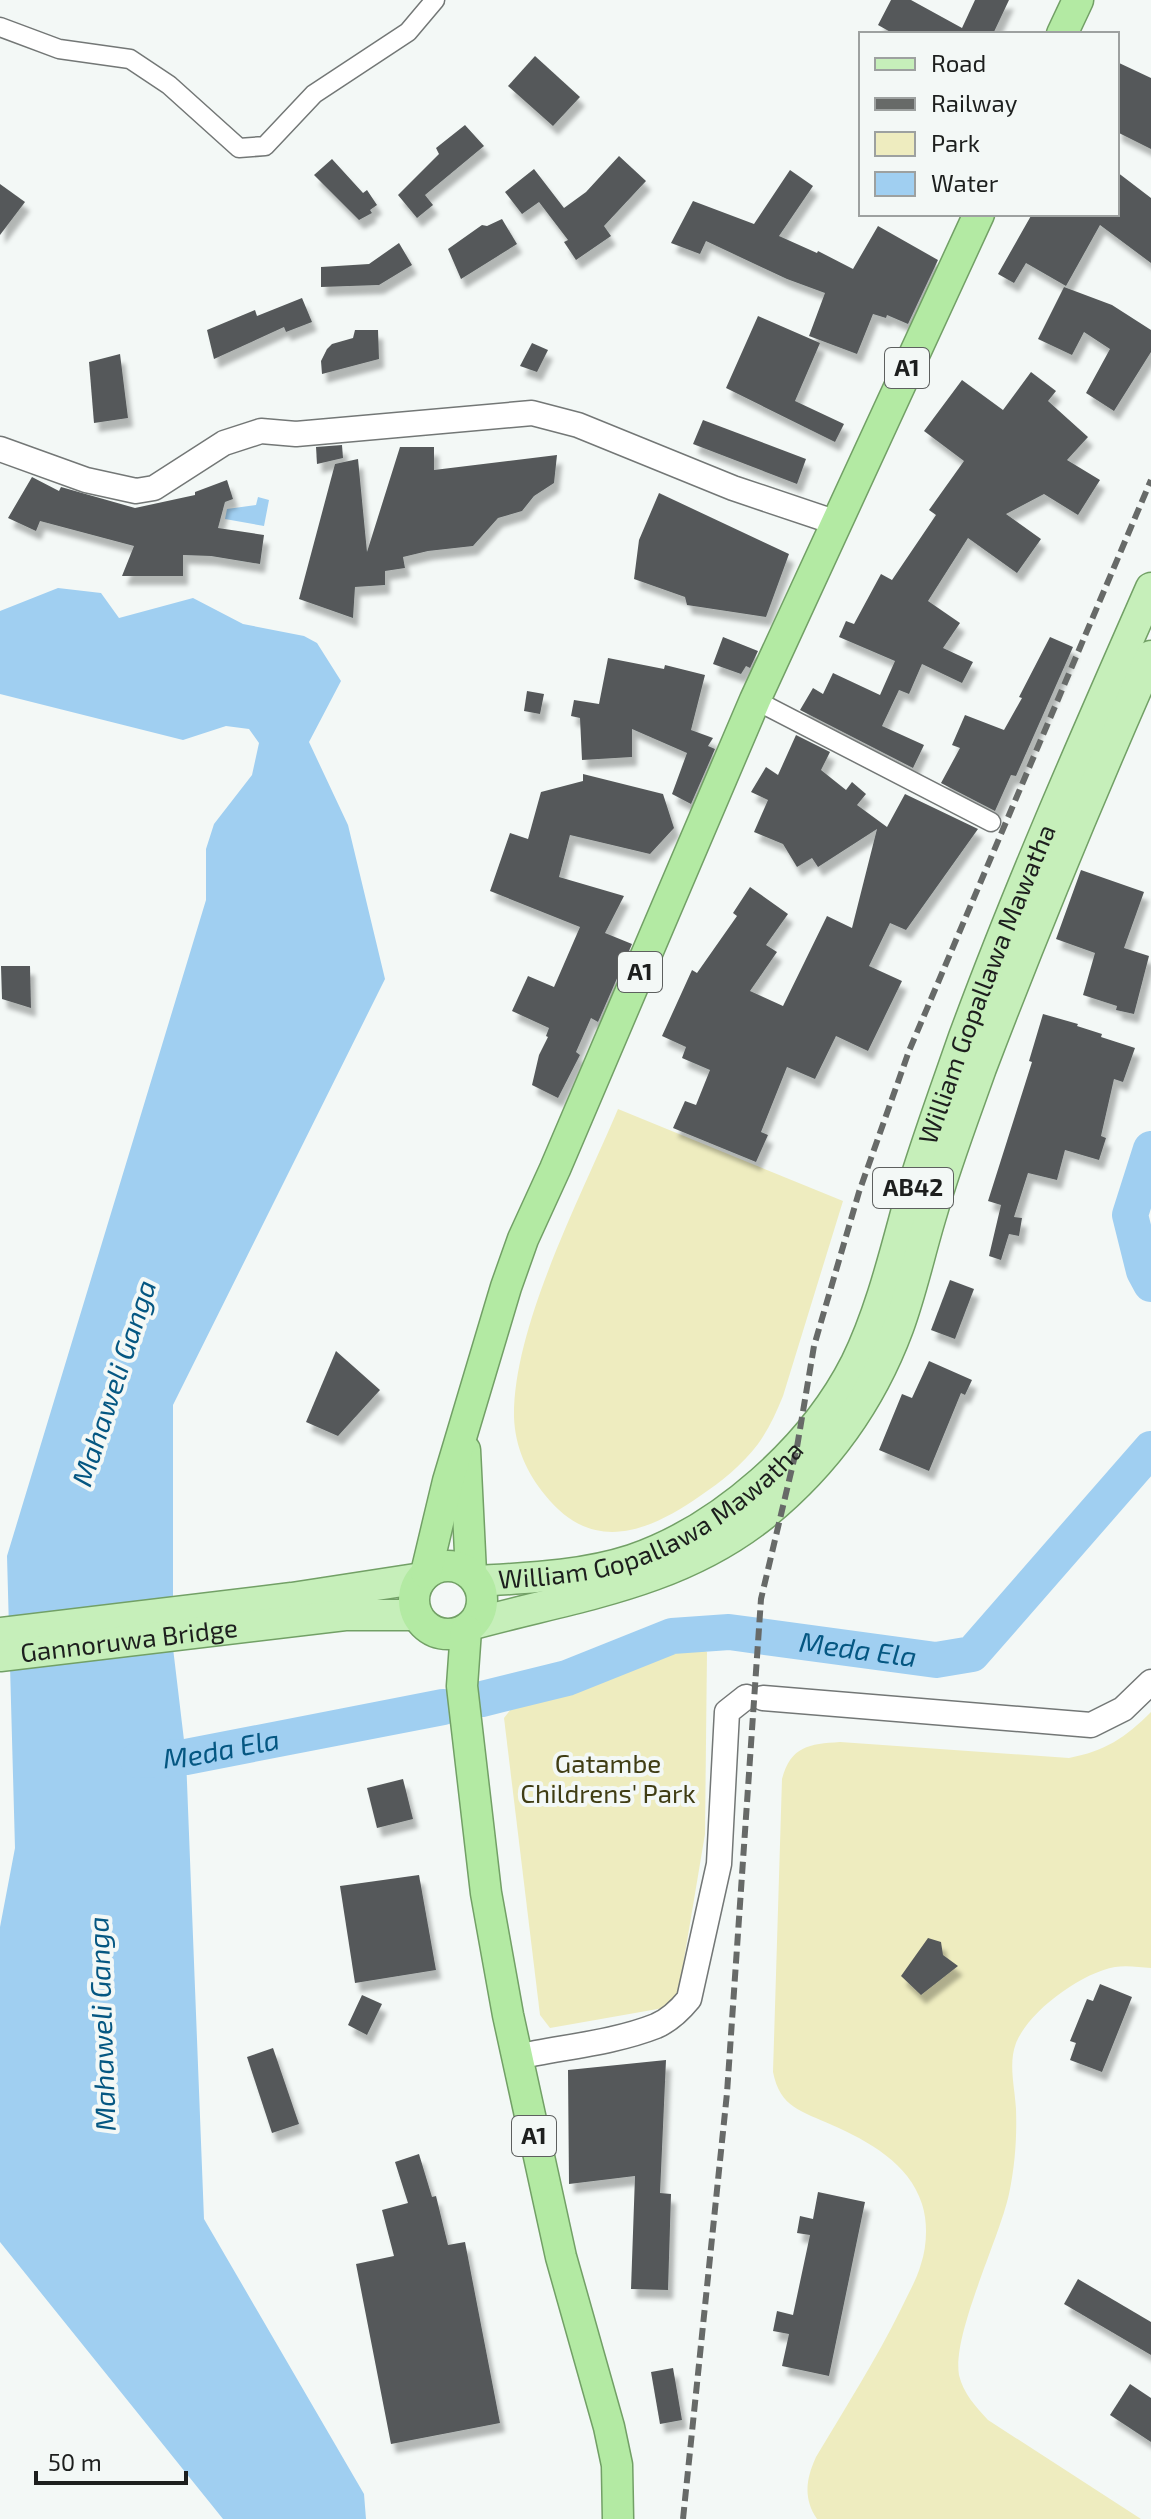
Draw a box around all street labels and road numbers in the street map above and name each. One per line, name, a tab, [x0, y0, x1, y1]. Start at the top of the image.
road number: A1	[885, 348, 929, 388]
street label: William Gopallawa Mawatha	[911, 819, 1061, 1148]
road number: A1	[618, 952, 662, 992]
road number: AB42	[873, 1168, 953, 1208]
street label: William Gopallawa Mawatha	[497, 1434, 809, 1594]
street label: Gannoruwa Bridge	[19, 1611, 239, 1667]
road number: A1	[512, 2116, 556, 2156]

